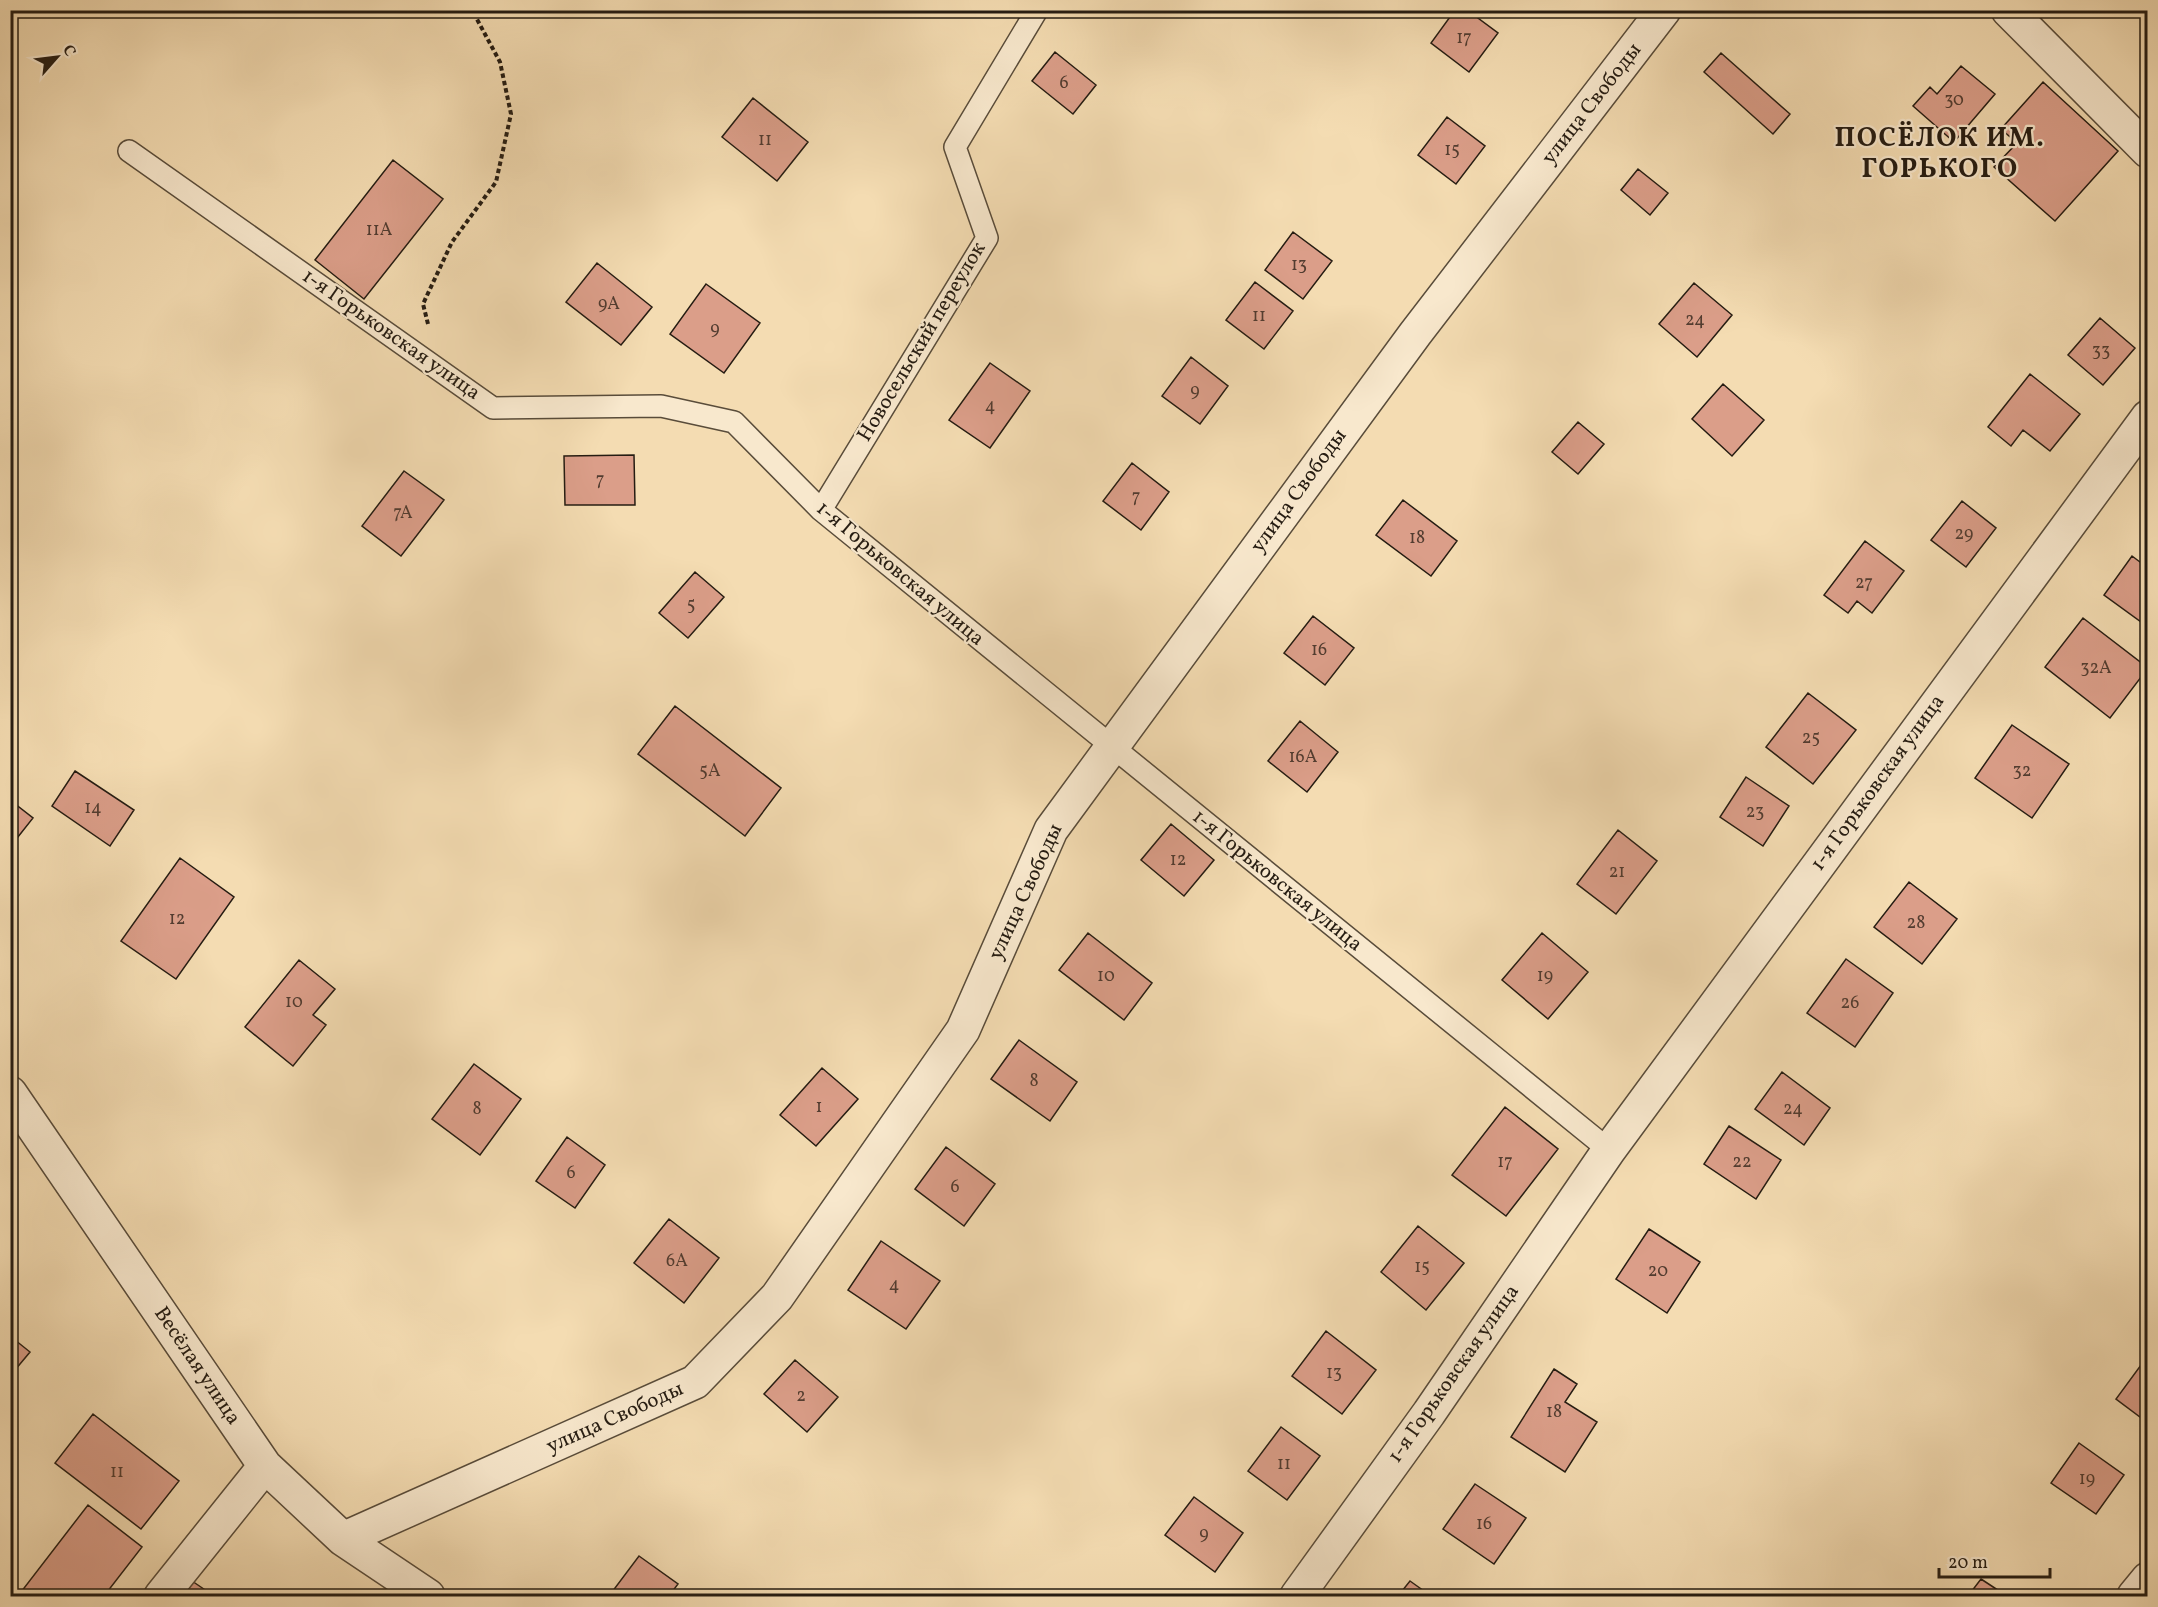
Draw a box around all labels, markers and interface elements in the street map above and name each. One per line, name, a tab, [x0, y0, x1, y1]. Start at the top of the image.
house number: 17	[1456, 26, 1472, 51]
north arrow	[27, 27, 87, 87]
street label: улица Свободы	[1535, 37, 1649, 171]
text: С	[56, 41, 81, 61]
house number: 6	[1059, 71, 1069, 96]
house number: 30	[1944, 88, 1964, 113]
district label: ПОСЁЛОК ИМ. ГОРЬКОГО	[1835, 120, 2045, 189]
house number: 11	[758, 128, 772, 153]
house number: 15	[1444, 138, 1460, 163]
house number: 11А	[366, 218, 393, 243]
street label: Новосельский переулок	[851, 237, 993, 447]
house number: 13	[1291, 253, 1307, 278]
street label: 1-я Горьковская улица	[296, 262, 486, 408]
house number: 9А	[598, 292, 620, 317]
house number: 11	[1252, 304, 1266, 329]
house number: 24	[1685, 308, 1705, 333]
house number: 9	[710, 317, 720, 342]
house number: 33	[2092, 339, 2110, 364]
house number: 9	[1190, 379, 1200, 404]
house number: 4	[985, 394, 995, 419]
street label: улица Свободы	[1244, 423, 1354, 559]
house number: 7	[596, 468, 604, 493]
house number: 7	[1132, 485, 1140, 510]
street label: 1-я Горьковская улица	[810, 495, 990, 653]
house number: 7А	[393, 501, 413, 526]
house number: 29	[1955, 522, 1973, 547]
house number: 18	[1409, 526, 1425, 551]
house number: 27	[1855, 571, 1873, 596]
house number: 5	[687, 593, 695, 618]
house number: 16	[1311, 638, 1327, 663]
house number: 32А	[2080, 656, 2112, 681]
street label: 1-я Горьковская улица	[1804, 689, 1952, 877]
house number: 25	[1802, 726, 1820, 751]
house number: 16А	[1289, 745, 1318, 770]
house number: 5А	[699, 759, 721, 784]
house number: 32	[2013, 759, 2031, 784]
house number: 14	[84, 796, 102, 821]
house number: 23	[1746, 800, 1764, 825]
street label: 1-я Горьковская улица	[1186, 803, 1368, 959]
street label: улица Свободы	[982, 819, 1070, 965]
house number: 12	[1170, 848, 1186, 873]
house number: 21	[1609, 860, 1625, 885]
house number: 12	[169, 907, 185, 932]
house number: 28	[1907, 911, 1925, 936]
house number: 10	[1097, 964, 1115, 989]
house number: 19	[1537, 964, 1553, 989]
house number: 10	[285, 990, 303, 1015]
house number: 26	[1841, 991, 1859, 1016]
house number: 8	[1029, 1069, 1039, 1094]
house number: 1	[816, 1095, 822, 1120]
house number: 8	[472, 1097, 482, 1122]
house number: 24	[1783, 1097, 1803, 1122]
house number: 17	[1497, 1150, 1513, 1175]
house number: 22	[1732, 1150, 1752, 1175]
house number: 6	[566, 1161, 576, 1186]
house number: 6	[950, 1175, 960, 1200]
house number: 6А	[666, 1249, 688, 1274]
house number: 15	[1414, 1255, 1430, 1280]
house number: 20	[1648, 1259, 1668, 1284]
house number: 4	[889, 1273, 899, 1298]
street label: 1-я Горьковская улица	[1381, 1279, 1527, 1469]
street label: Весёлая улица	[147, 1301, 247, 1431]
house number: 13	[1326, 1361, 1342, 1386]
street label: улица Свободы	[542, 1375, 688, 1461]
house number: 2	[796, 1384, 806, 1409]
house number: 18	[1546, 1400, 1562, 1425]
house number: 11	[1277, 1452, 1291, 1477]
house number: 11	[110, 1460, 124, 1485]
house number: 19	[2079, 1467, 2095, 1492]
house number: 16	[1476, 1512, 1492, 1537]
house number: 9	[1199, 1522, 1209, 1547]
scale bar	[1939, 1541, 2050, 1579]
text: 20 m	[1948, 1551, 1988, 1576]

